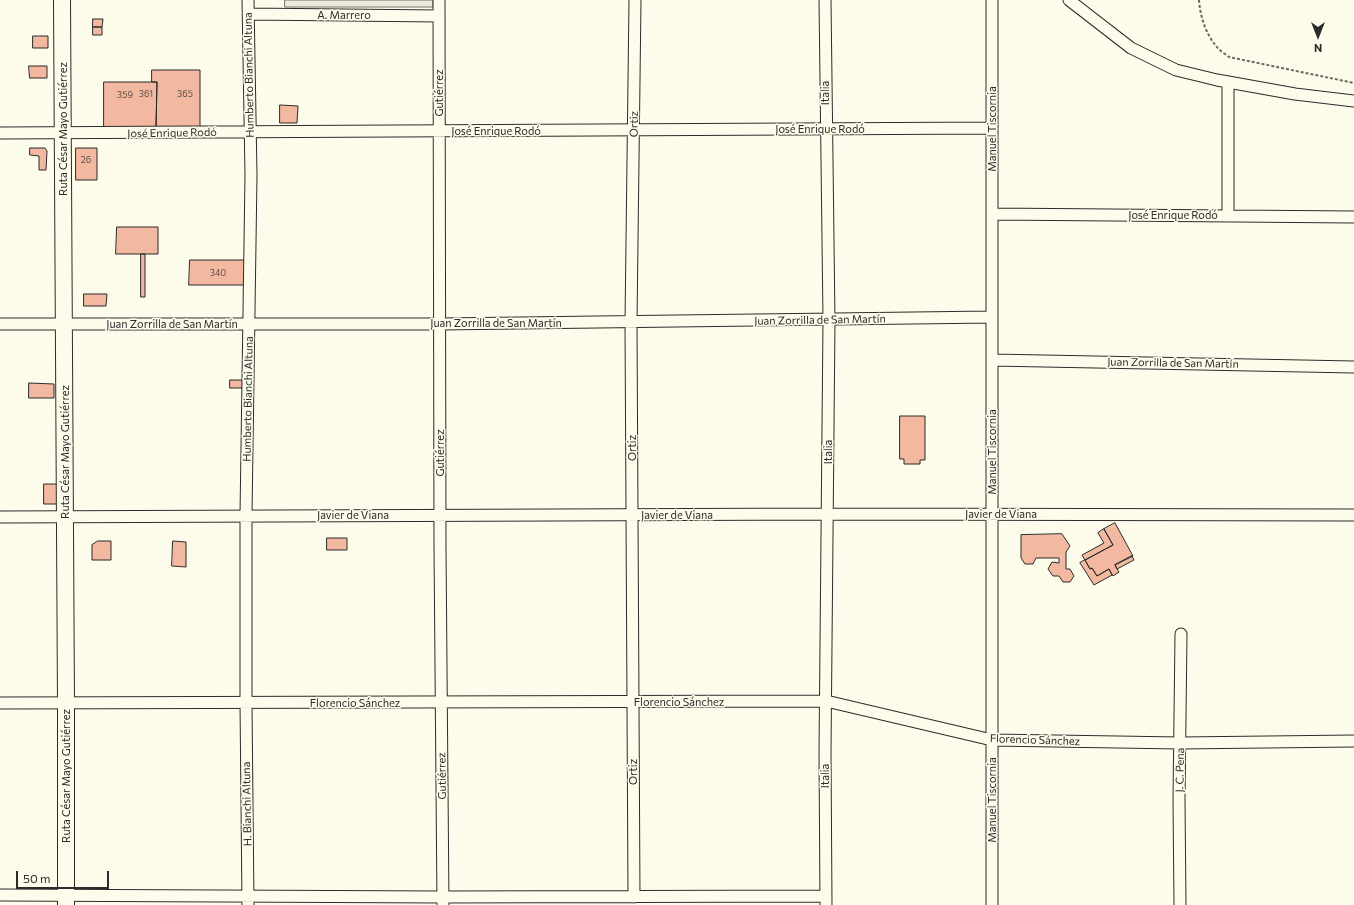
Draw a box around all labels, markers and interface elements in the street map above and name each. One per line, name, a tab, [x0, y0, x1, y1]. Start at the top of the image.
street label: A. Marrero	[317, 8, 371, 22]
street label: Humberto Bianchi Altuna	[241, 12, 257, 138]
north arrow	[1298, 16, 1338, 56]
text: N	[1314, 42, 1322, 55]
street label: Ruta César Mayo Gutiérrez	[56, 62, 70, 196]
street label: Gutiérrez	[432, 69, 446, 117]
street label: Italia	[818, 81, 832, 105]
street label: Manuel Tiscornia	[985, 86, 999, 172]
house number: 361	[139, 89, 153, 99]
house number: 365	[177, 89, 193, 99]
house number: 359	[117, 90, 133, 100]
street label: Ortiz	[627, 111, 641, 137]
street label: José Enrique Rodó	[775, 122, 865, 136]
street label: José Enrique Rodó	[451, 124, 541, 138]
street label: José Enrique Rodó	[127, 126, 217, 140]
house number: 26	[81, 155, 91, 165]
street label: José Enrique Rodó	[1128, 208, 1218, 222]
house number: 340	[210, 268, 226, 278]
street label: Juan Zorrilla de San Martín	[754, 312, 886, 328]
street label: Juan Zorrilla de San Martín	[430, 316, 562, 330]
street label: Juan Zorrilla de San Martín	[106, 317, 238, 331]
street label: Humberto Bianchi Altuna	[240, 336, 256, 462]
street label: Juan Zorrilla de San Martín	[1107, 355, 1239, 371]
street label: Ruta César Mayo Gutiérrez	[58, 385, 72, 519]
street label: Manuel Tiscornia	[985, 409, 999, 495]
street label: Gutiérrez	[433, 429, 447, 477]
street label: Ortiz	[625, 435, 639, 461]
street label: Italia	[821, 440, 835, 464]
street label: Javier de Viana	[965, 507, 1037, 521]
street label: Javier de Viana	[317, 508, 389, 522]
street label: Javier de Viana	[641, 508, 713, 522]
street label: Florencio Sánchez	[634, 695, 724, 709]
street label: Florencio Sánchez	[310, 696, 400, 710]
street label: Ruta César Mayo Gutiérrez	[59, 709, 73, 843]
street label: Florencio Sánchez	[990, 732, 1080, 748]
street label: J. C. Pena	[1173, 748, 1187, 792]
street label: Gutiérrez	[435, 752, 449, 800]
street label: Manuel Tiscornia	[985, 757, 999, 843]
street label: Ortiz	[626, 759, 640, 785]
street label: H. Bianchi Altuna	[240, 762, 254, 846]
street label: Italia	[818, 764, 832, 788]
scale bar	[18, 863, 111, 889]
text: 50 m	[23, 871, 51, 885]

